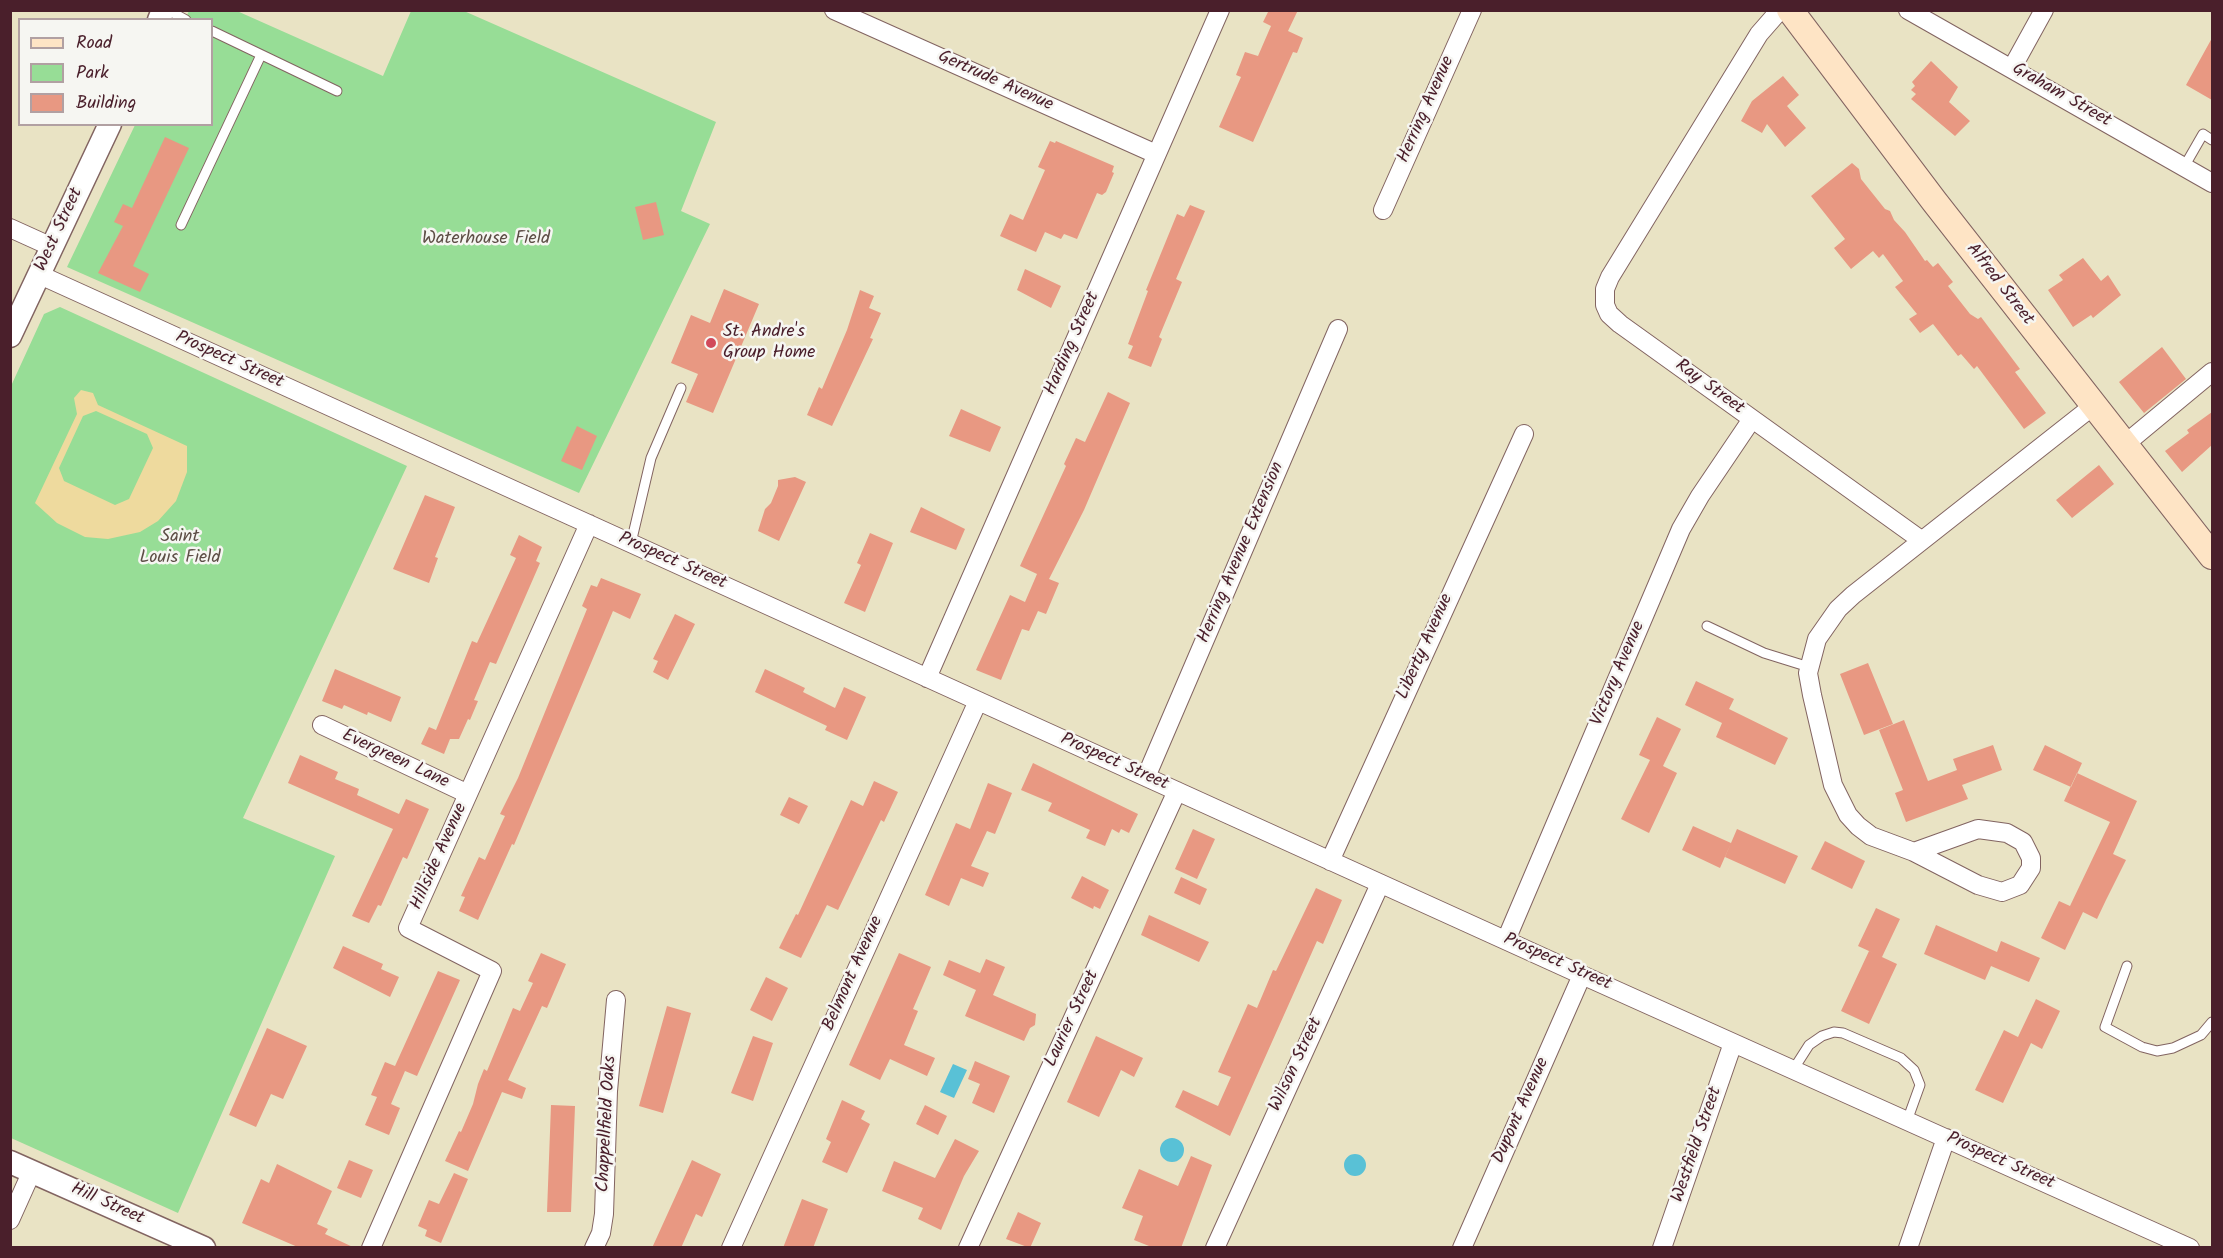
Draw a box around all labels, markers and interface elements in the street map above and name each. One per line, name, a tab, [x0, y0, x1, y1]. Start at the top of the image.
legend	[18, 18, 213, 126]
text: Road	[76, 29, 112, 58]
street label: Gertrude Avenue	[934, 47, 1056, 117]
street label: Herring Avenue	[1394, 53, 1460, 167]
text: Park	[76, 59, 109, 88]
street label: Graham Street	[2008, 59, 2114, 133]
text: Building	[76, 89, 136, 118]
street label: West Street	[31, 185, 89, 275]
park label: Waterhouse Field	[422, 229, 550, 251]
street label: Alfred Street	[1960, 240, 2038, 330]
street label: Harding Street	[1041, 289, 1105, 399]
place label: St. Andre's Group Home	[723, 322, 815, 364]
street label: Prospect Street	[172, 328, 286, 394]
marker: St. Andre's Group Home	[704, 336, 718, 350]
street label: Ray Street	[1670, 356, 1748, 420]
street label: Herring Avenue Extension	[1194, 459, 1290, 647]
park label: Saint Louis Field	[140, 527, 220, 570]
street label: Prospect Street	[615, 529, 729, 595]
street label: Liberty Avenue	[1393, 591, 1459, 703]
street label: Victory Avenue	[1587, 618, 1651, 730]
street label: Evergreen Lane	[338, 726, 452, 794]
street label: Prospect Street	[1057, 730, 1171, 796]
street label: Hillside Avenue	[407, 800, 473, 914]
street label: Belmont Avenue	[819, 913, 889, 1035]
street label: Prospect Street	[1500, 930, 1614, 996]
street label: Laurier Street	[1041, 967, 1105, 1071]
street label: Wilson Street	[1266, 1015, 1328, 1115]
street label: Chappellfield Oaks	[594, 1055, 622, 1193]
street label: Dupont Avenue	[1489, 1055, 1555, 1167]
street label: Westfield Street	[1668, 1084, 1728, 1206]
street label: Prospect Street	[1943, 1129, 2057, 1195]
street label: Hill Street	[67, 1179, 147, 1231]

